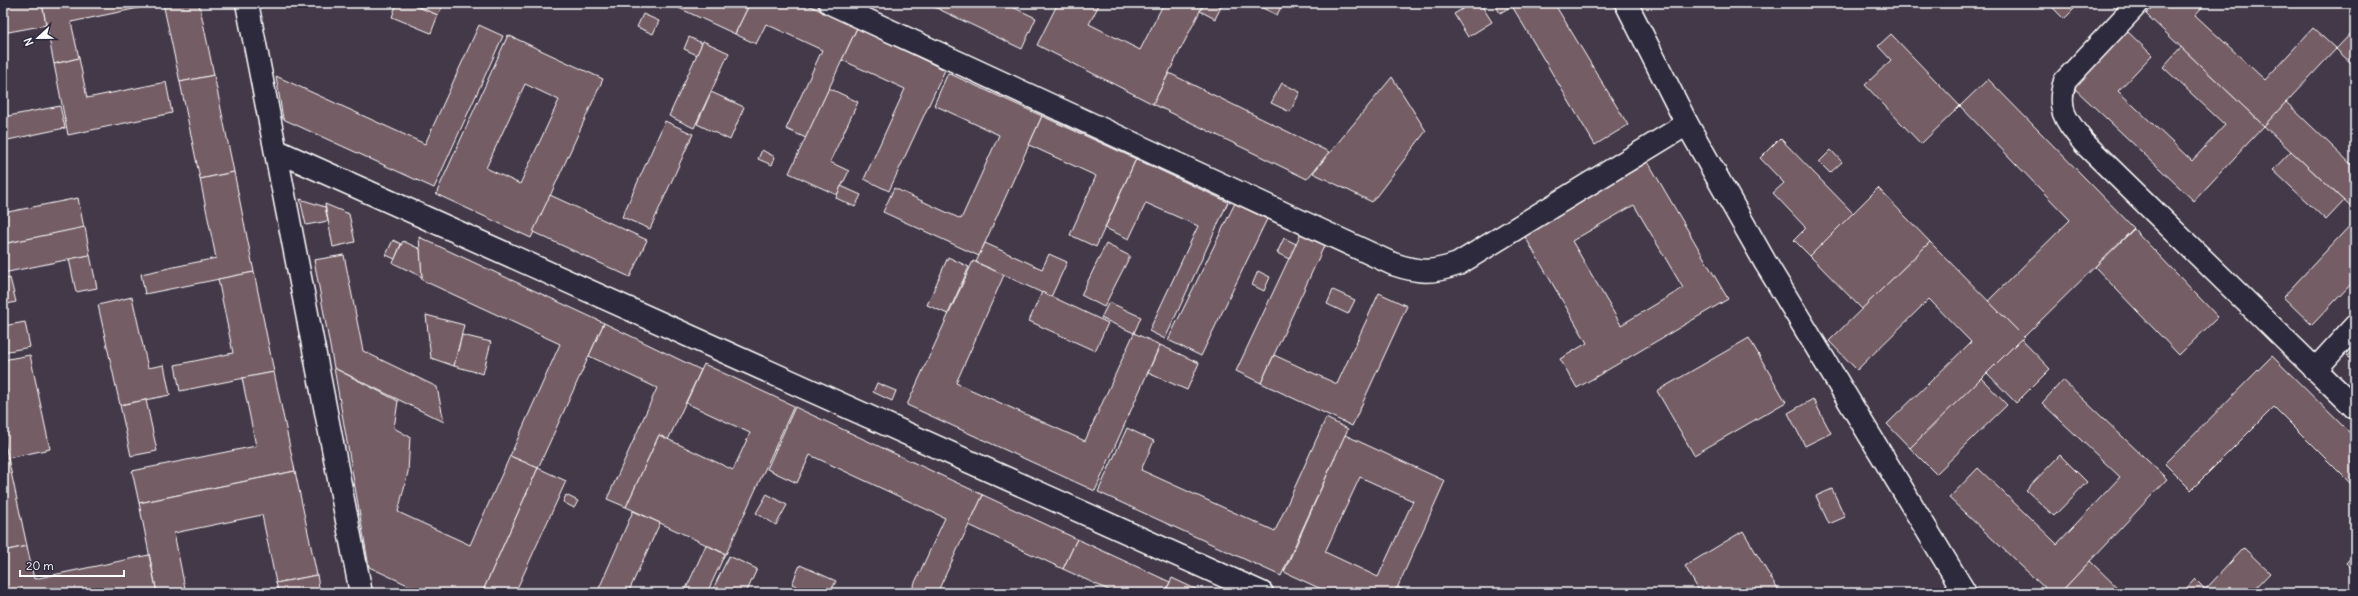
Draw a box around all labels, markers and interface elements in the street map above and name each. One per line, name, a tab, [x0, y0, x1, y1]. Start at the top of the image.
north arrow	[18, 18, 58, 58]
text: N	[21, 36, 37, 48]
scale bar	[20, 552, 124, 578]
text: 20 m	[26, 558, 54, 573]

